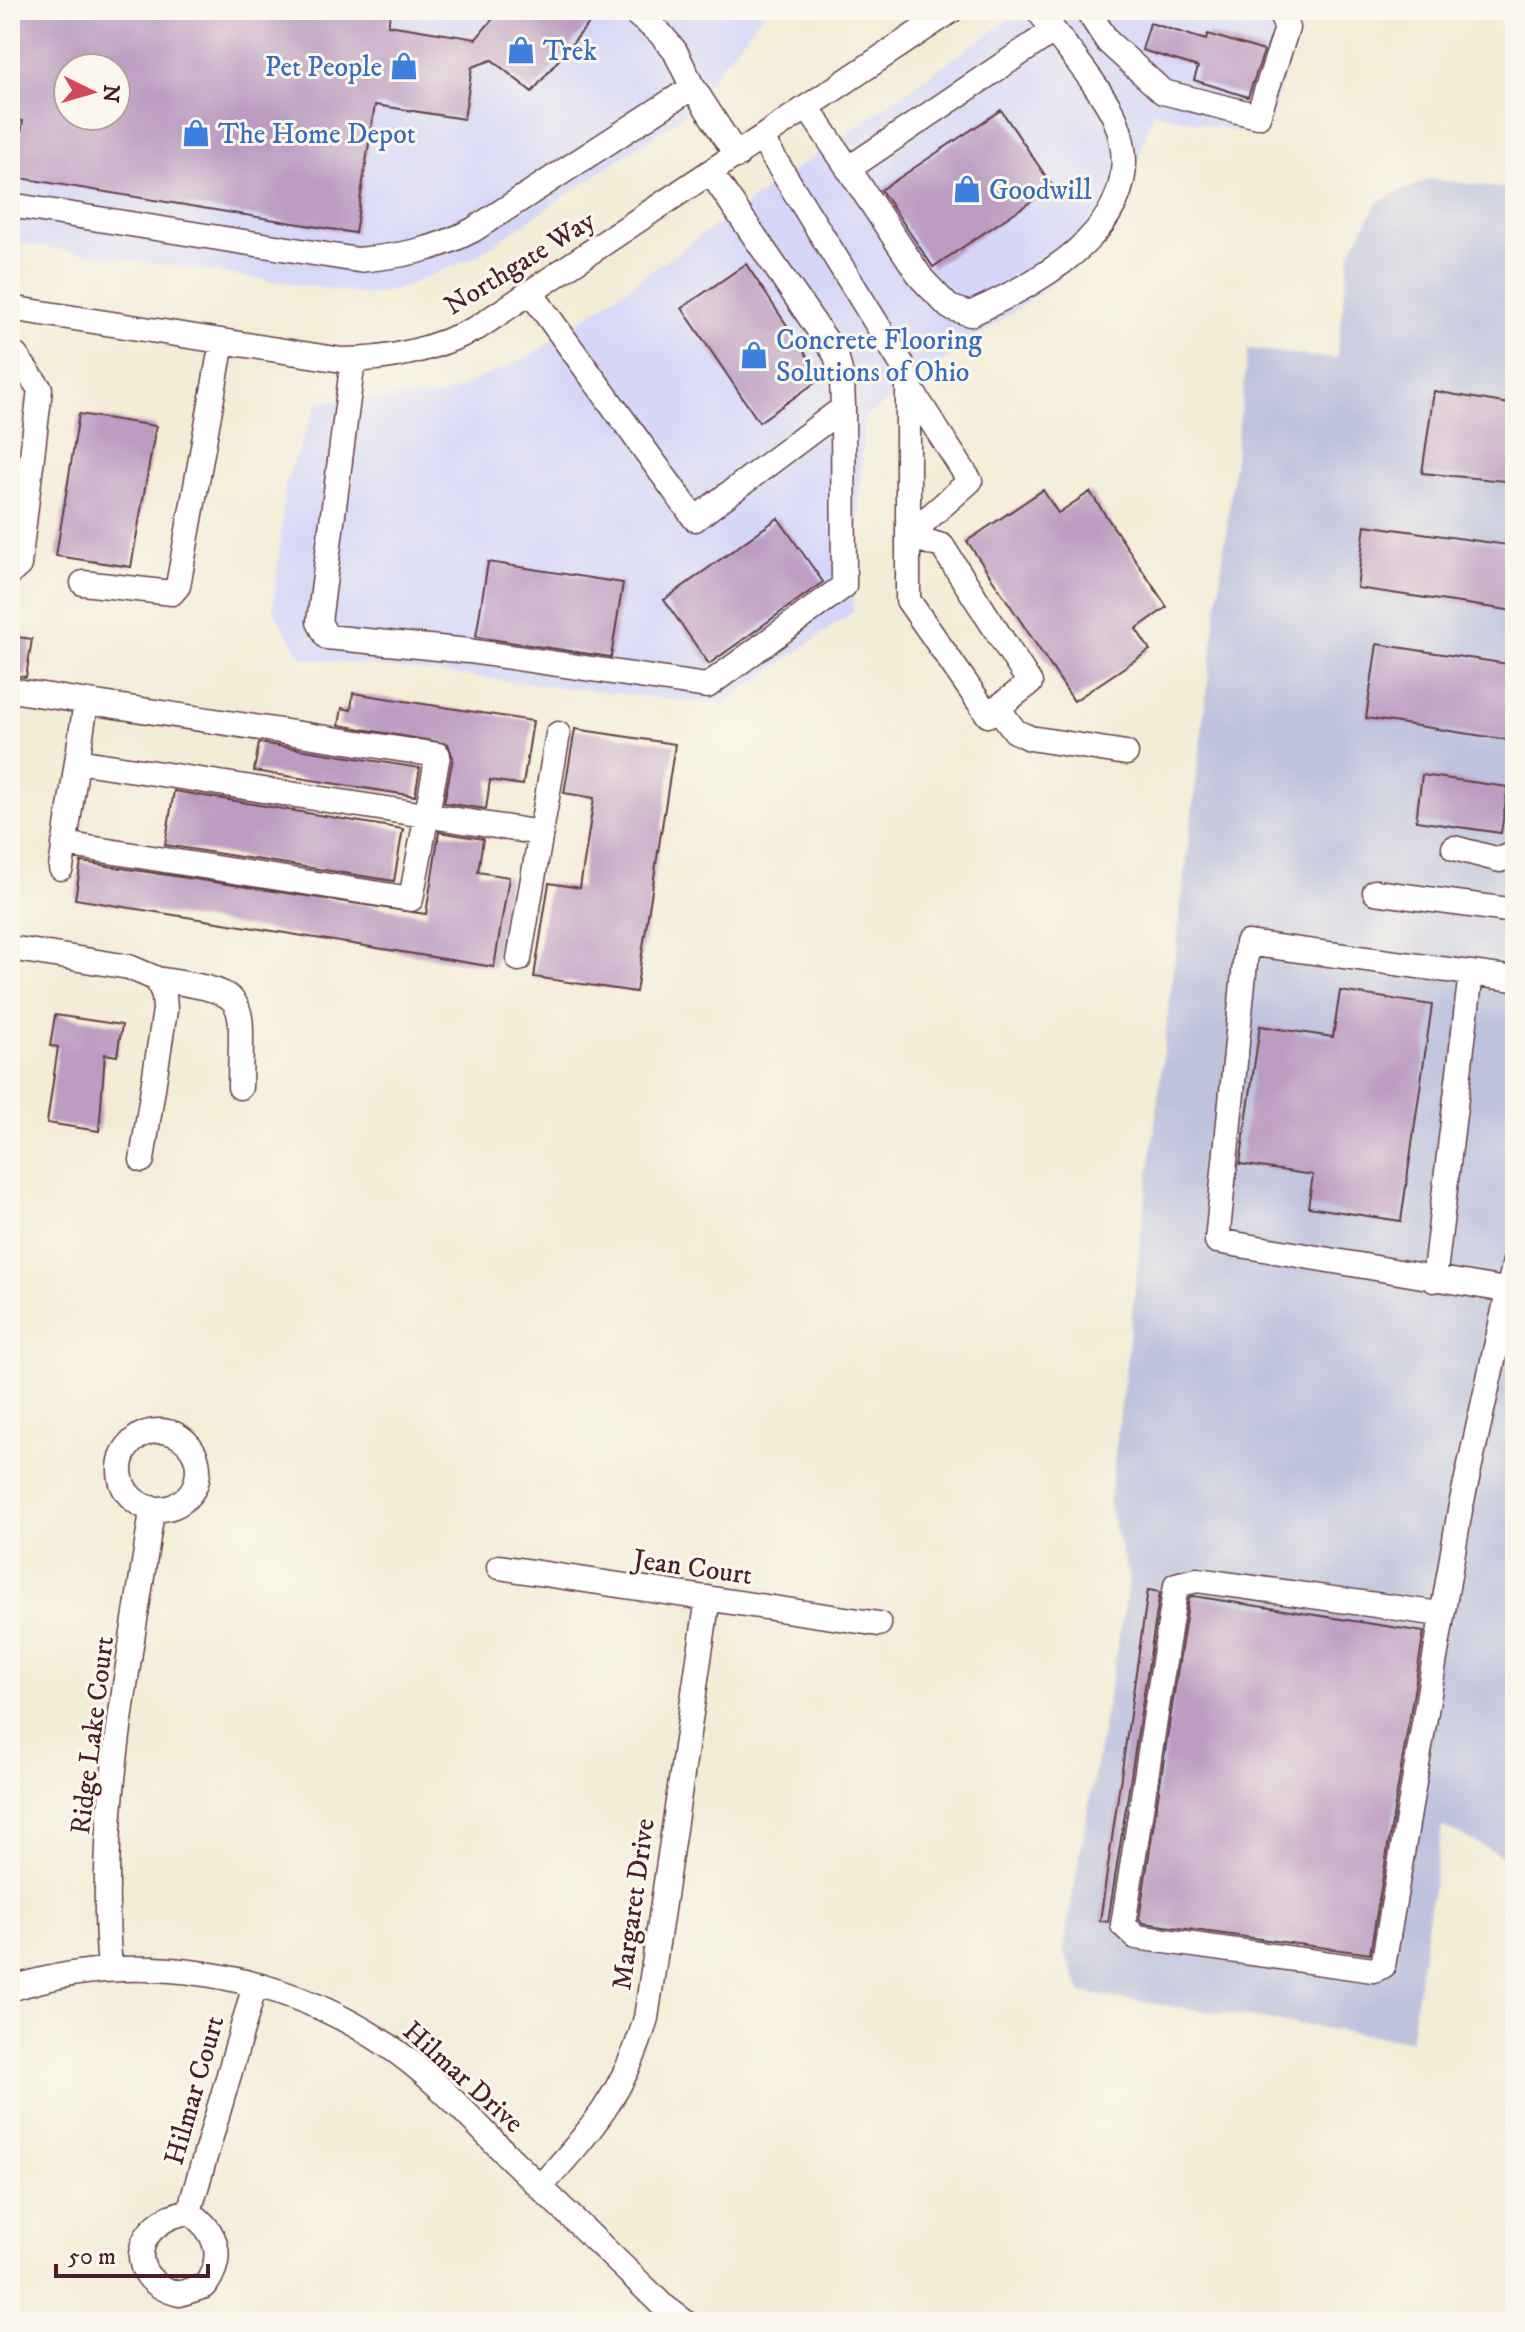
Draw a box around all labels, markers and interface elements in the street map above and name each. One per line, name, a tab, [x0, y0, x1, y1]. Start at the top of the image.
place label: Trek	[543, 34, 597, 69]
shop icon: Trek	[506, 35, 536, 65]
place label: Pet People	[265, 50, 382, 85]
shop icon: Pet People	[389, 51, 419, 81]
north arrow	[52, 52, 132, 132]
text: N	[96, 83, 125, 104]
place label: The Home Depot	[218, 117, 416, 152]
shop icon: The Home Depot	[181, 118, 211, 148]
place label: Goodwill	[989, 173, 1092, 208]
shop icon: Goodwill	[952, 174, 982, 204]
street label: Northgate Way	[438, 203, 602, 323]
place label: Concrete Flooring Solutions of Ohio	[776, 323, 982, 390]
shop icon: Concrete Flooring Solutions of Ohio	[739, 340, 769, 370]
street label: Jean Court	[628, 1541, 755, 1593]
street label: Ridge Lake Court	[63, 1634, 122, 1836]
street label: Margaret Drive	[604, 1816, 663, 1992]
street label: Hilmar Court	[156, 2012, 232, 2169]
street label: Hilmar Drive	[395, 2014, 531, 2141]
scale bar	[56, 2228, 208, 2278]
text: 50 m	[68, 2242, 116, 2272]

